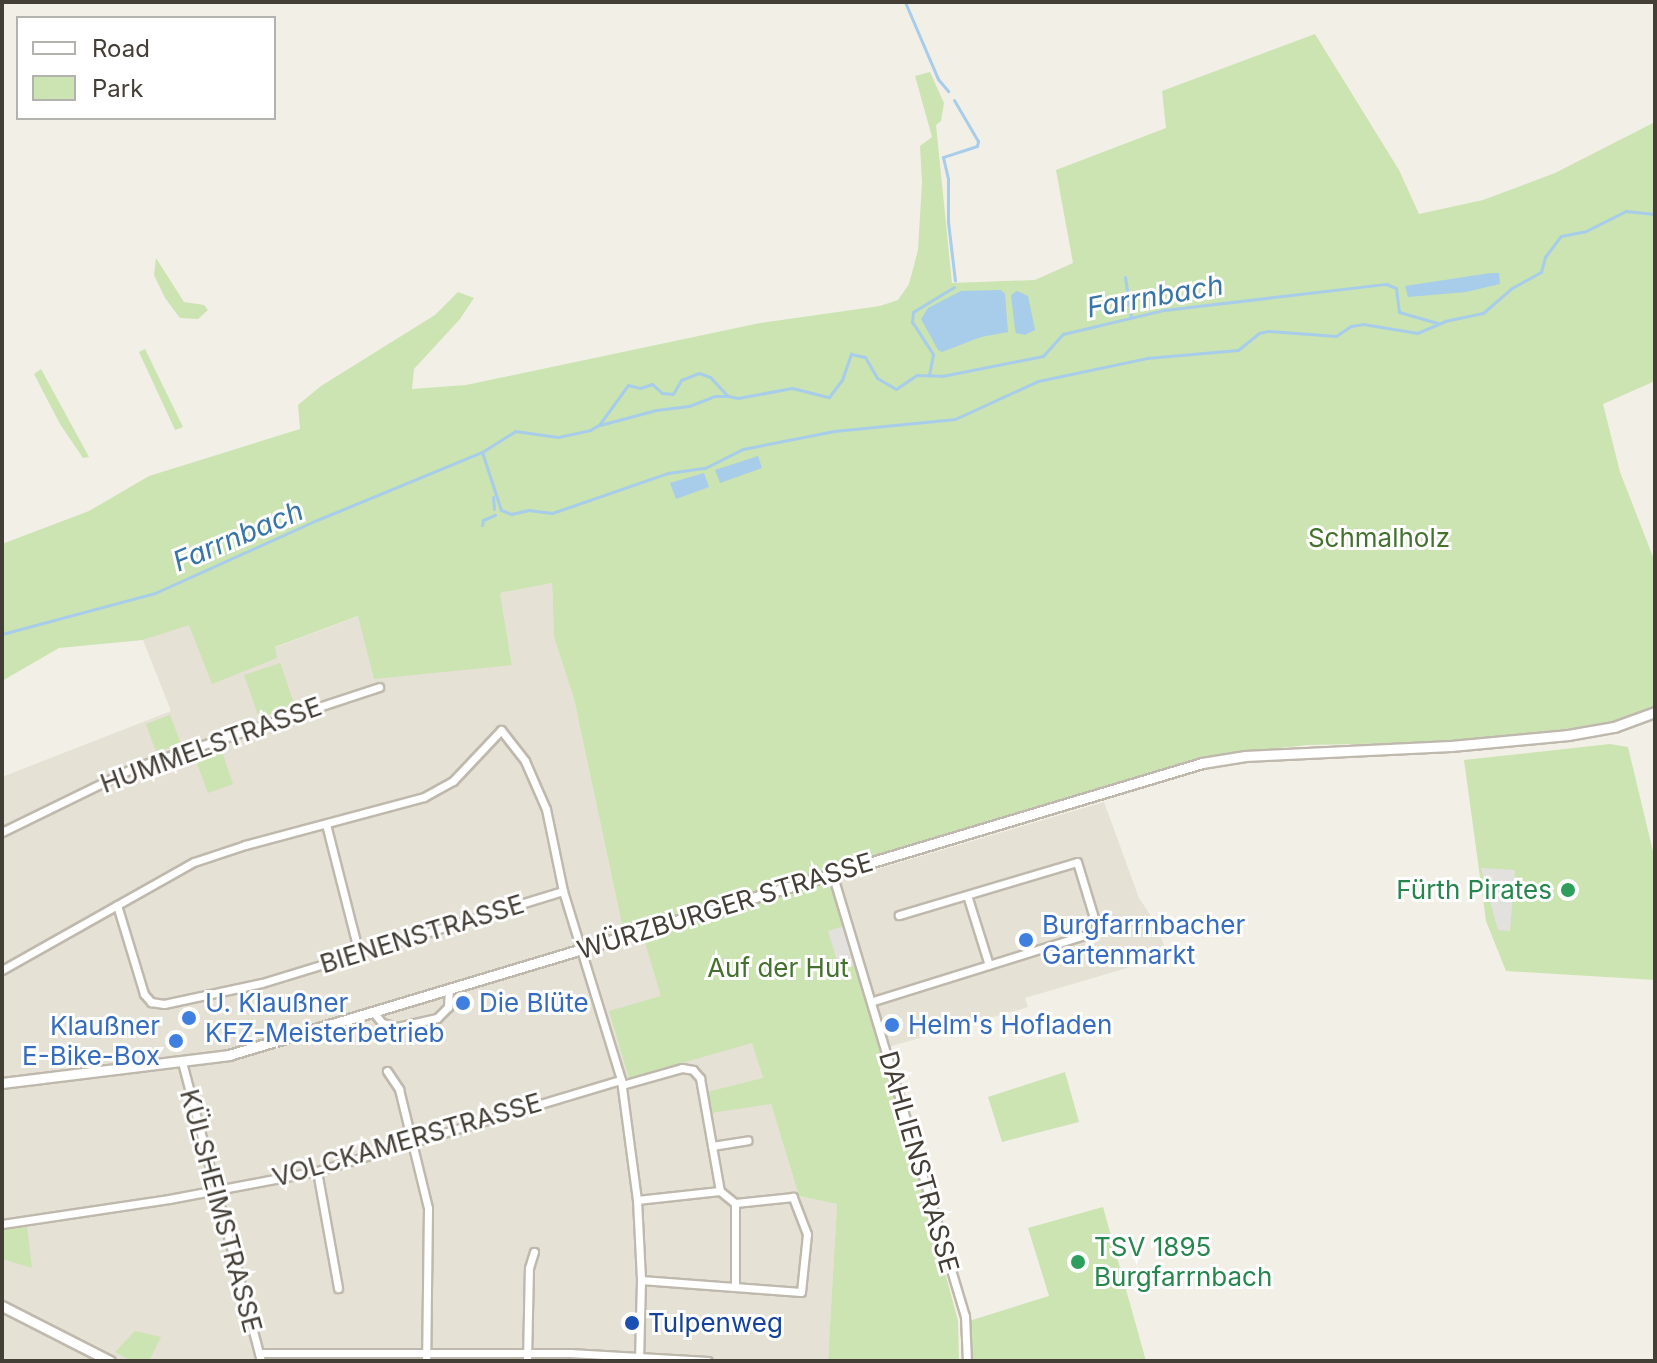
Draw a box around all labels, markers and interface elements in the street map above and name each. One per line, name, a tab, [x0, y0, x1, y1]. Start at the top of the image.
legend	[16, 16, 276, 120]
text: Road	[92, 34, 150, 63]
text: Park	[92, 74, 143, 103]
water label: Farrnbach	[1084, 267, 1226, 325]
water label: Farrnbach	[168, 494, 308, 578]
park label: Schmalholz	[1308, 522, 1450, 554]
street label: HUMMELSTRASSE	[96, 690, 326, 800]
street label: WÜRZBURGER STRASSE	[573, 846, 877, 966]
place label: Fürth Pirates	[1396, 874, 1552, 906]
marker: Fürth Pirates	[1559, 881, 1577, 899]
street label: BIENENSTRASSE	[316, 888, 528, 980]
place label: Burgfarrnbacher Gartenmarkt	[1042, 909, 1245, 970]
marker: Burgfarrnbacher Gartenmarkt	[1017, 931, 1035, 949]
park label: Auf der Hut	[707, 952, 849, 984]
place label: U. Klaußner KFZ-Meisterbetrieb	[205, 987, 445, 1048]
place label: Die Blüte	[479, 987, 589, 1019]
marker: Die Blüte	[454, 994, 472, 1012]
marker: U. Klaußner KFZ-Meisterbetrieb	[180, 1009, 198, 1027]
place label: Helm's Hofladen	[908, 1009, 1112, 1041]
place label: Klaußner E-Bike-Box	[22, 1010, 160, 1072]
marker: Helm's Hofladen	[883, 1016, 901, 1034]
marker: Klaußner E-Bike-Box	[167, 1032, 185, 1050]
street label: DAHLIENSTRASSE	[872, 1048, 966, 1276]
street label: KÜLSHEIMSTRASSE	[173, 1086, 269, 1336]
street label: VOLCKAMERSTRASSE	[269, 1087, 545, 1193]
place label: TSV 1895 Burgfarrnbach	[1094, 1231, 1272, 1292]
marker: TSV 1895 Burgfarrnbach	[1069, 1253, 1087, 1271]
place label: Tulpenweg	[648, 1307, 783, 1339]
marker: Tulpenweg	[623, 1314, 641, 1332]

